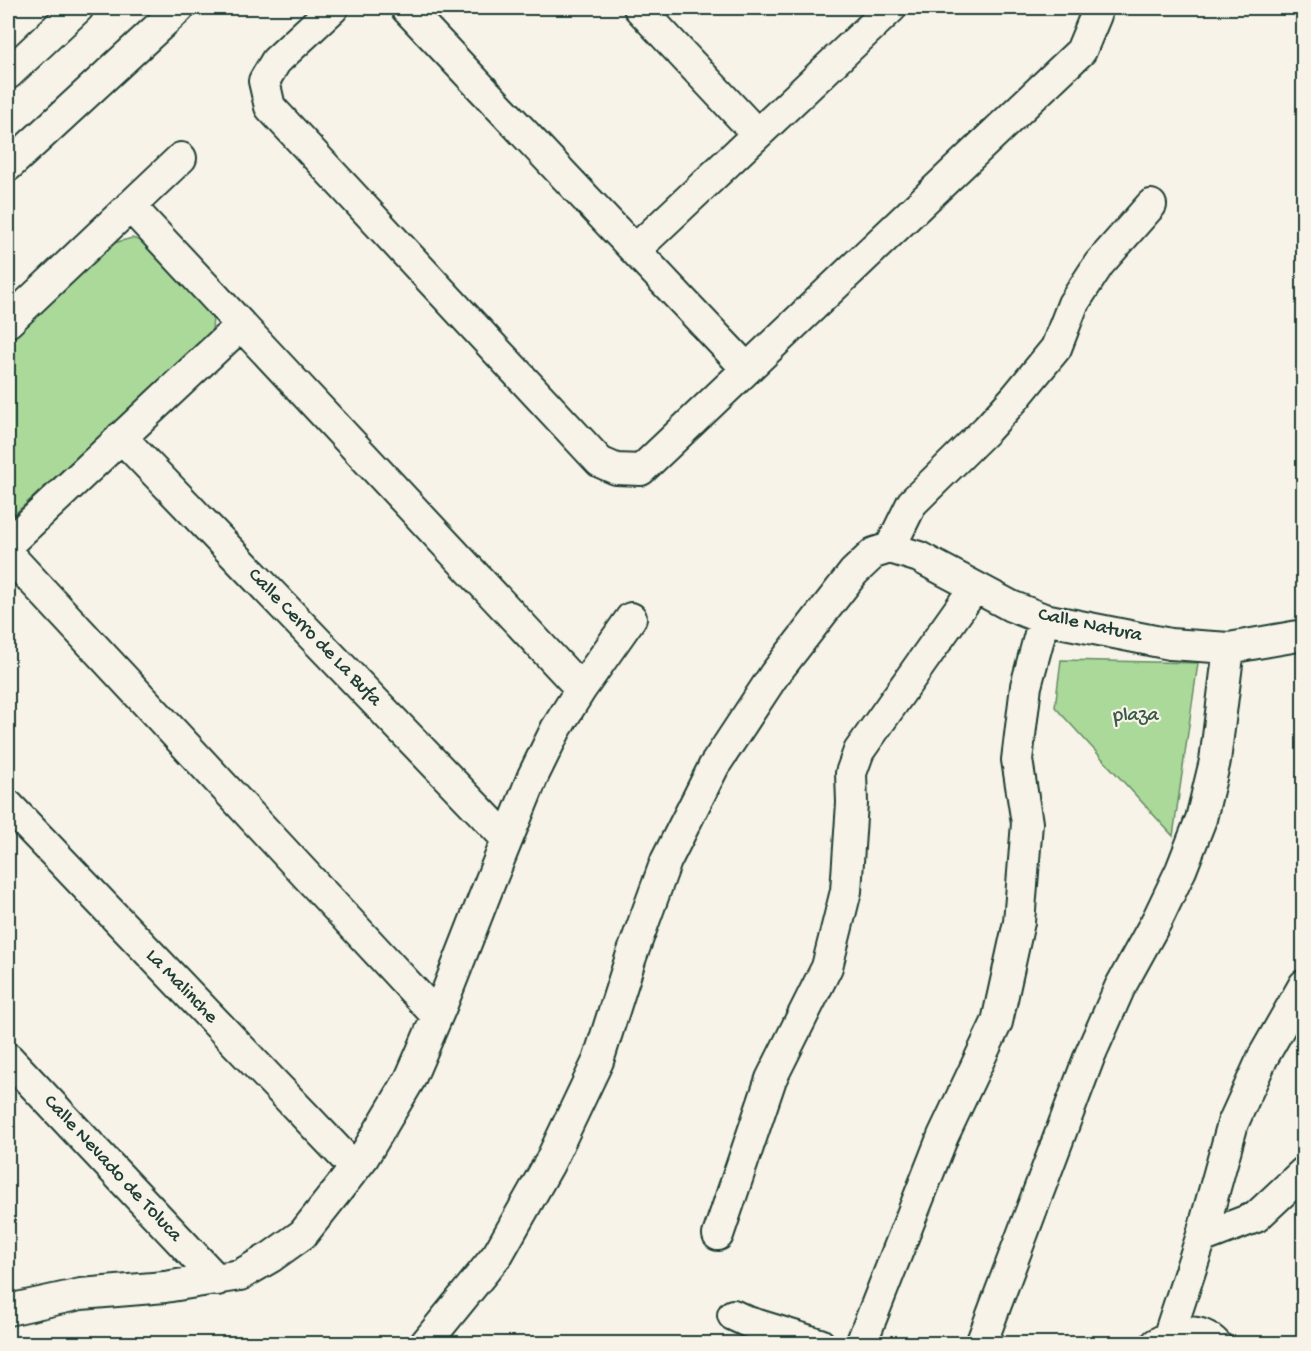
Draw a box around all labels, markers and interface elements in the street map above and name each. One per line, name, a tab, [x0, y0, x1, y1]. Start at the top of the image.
street label: Calle Cerro de La Bufa	[242, 564, 386, 712]
street label: Calle Natura	[1036, 604, 1145, 648]
park label: plaza	[1112, 705, 1160, 728]
street label: La Malinche	[140, 945, 222, 1029]
street label: Calle Nevado de Toluca	[38, 1091, 187, 1248]

